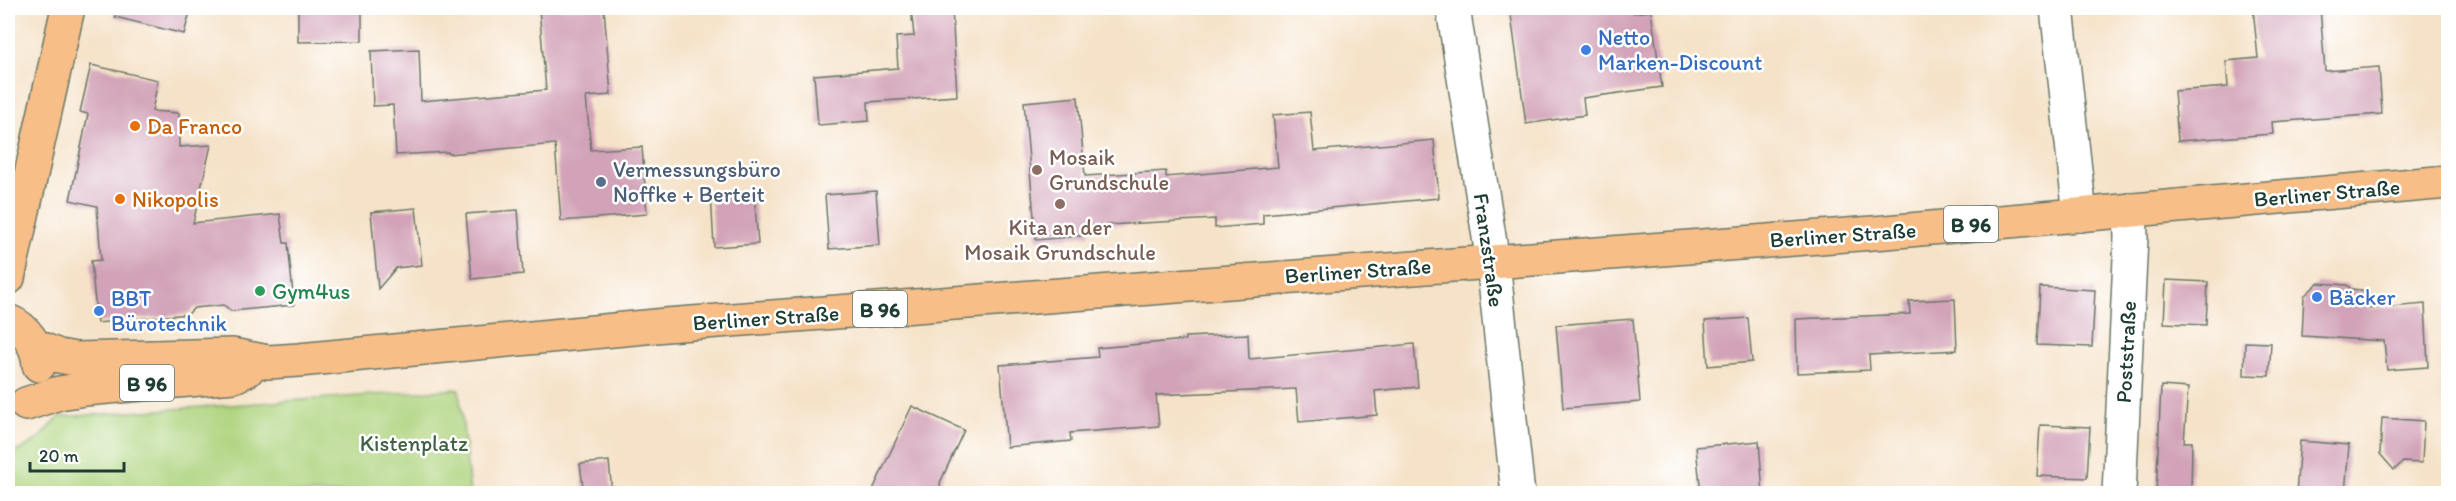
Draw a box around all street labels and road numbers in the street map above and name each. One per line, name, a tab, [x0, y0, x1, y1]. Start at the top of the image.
street label: Berliner Straße	[2253, 173, 2401, 213]
street label: Franzstraße	[1468, 191, 1510, 309]
road number: B 96	[1944, 206, 1998, 242]
street label: Berliner Straße	[1769, 216, 1917, 254]
street label: Berliner Straße	[1284, 252, 1432, 290]
road number: B 96	[853, 291, 907, 327]
street label: Berliner Straße	[692, 299, 840, 337]
street label: Poststraße	[2110, 300, 2142, 404]
road number: B 96	[120, 365, 174, 401]

